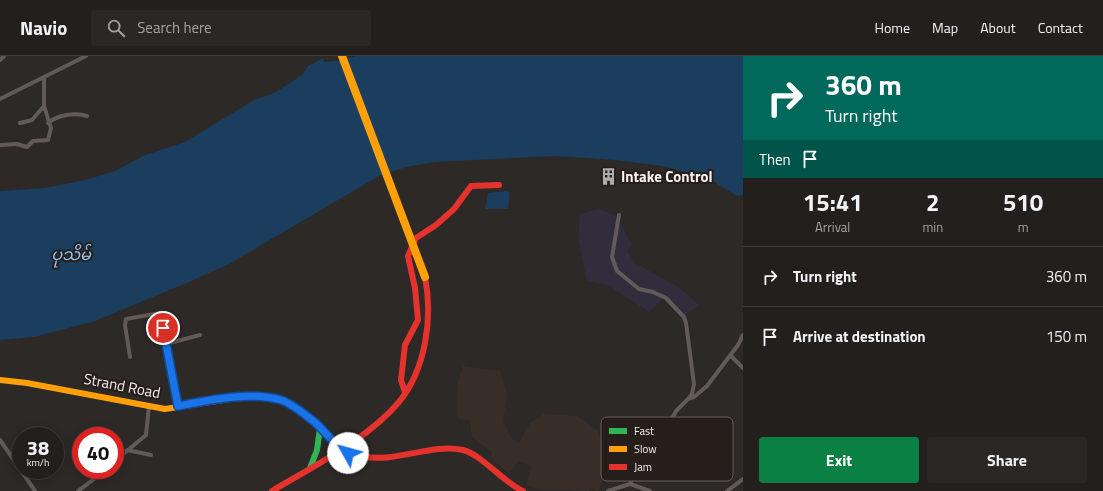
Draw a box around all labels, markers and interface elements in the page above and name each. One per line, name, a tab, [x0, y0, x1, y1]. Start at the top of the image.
search box	[91, 10, 371, 46]
text: Navio	[20, 13, 67, 42]
text: Search here	[137, 16, 212, 39]
icon: search	[105, 17, 127, 39]
text: Home	[875, 17, 910, 38]
text: Map	[932, 17, 958, 38]
text: About	[980, 17, 1016, 38]
text: Contact	[1038, 17, 1083, 38]
text: 360 m	[825, 63, 902, 106]
icon: right	[759, 72, 811, 124]
text: Turn right	[825, 102, 898, 129]
text: Then	[759, 148, 791, 171]
icon: arrive	[799, 148, 821, 170]
place label: Intake Control	[621, 165, 713, 188]
building icon: Intake Control	[598, 167, 618, 187]
text: 15:41	[803, 184, 863, 220]
text: 2	[926, 184, 940, 220]
text: 510	[1003, 184, 1043, 220]
text: Arrival	[815, 217, 850, 237]
text: min	[922, 217, 943, 237]
text: m	[1018, 217, 1029, 237]
water label: ပုသိမ်	[51, 242, 92, 268]
text: Turn right	[793, 265, 857, 288]
text: 360 m	[1046, 265, 1087, 288]
icon: right	[759, 266, 781, 288]
pin	[146, 311, 180, 345]
icon: arrive	[152, 317, 174, 339]
text: Arrive at destination	[793, 325, 926, 348]
text: 150 m	[1046, 325, 1087, 348]
icon: arrive	[759, 326, 781, 348]
street label: Strand Road	[82, 367, 162, 404]
legend	[601, 417, 733, 481]
text: Fast	[634, 423, 654, 439]
speed limit sign: 40	[72, 427, 124, 479]
text: 38	[27, 432, 49, 463]
position arrow	[327, 432, 369, 474]
button: Exit	[759, 437, 919, 483]
button: Share	[927, 437, 1087, 483]
text: Slow	[634, 441, 657, 457]
text: km/h	[27, 455, 49, 470]
text: Jam	[634, 459, 652, 475]

